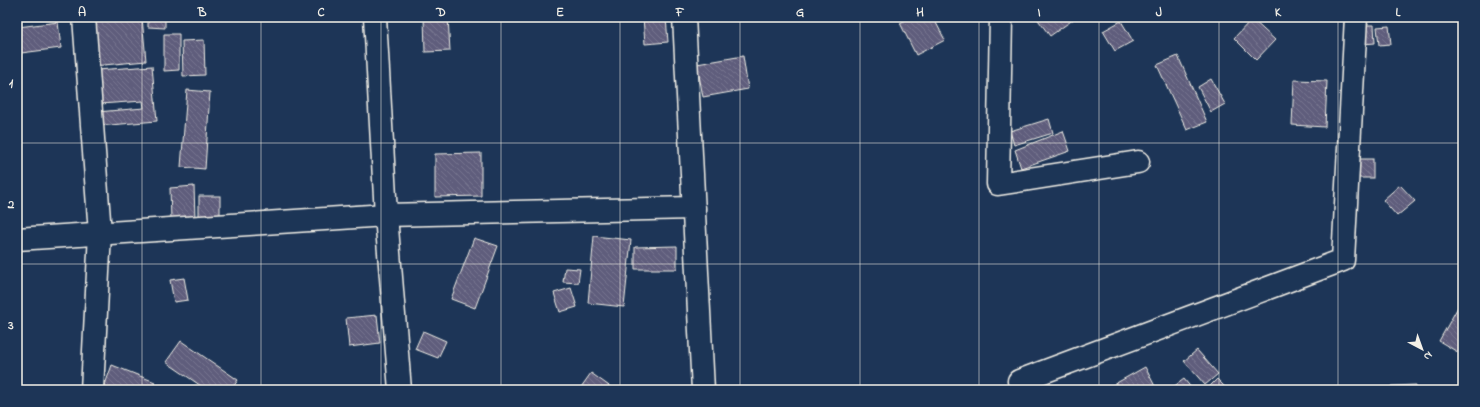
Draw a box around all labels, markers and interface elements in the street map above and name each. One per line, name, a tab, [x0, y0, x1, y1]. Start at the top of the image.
text: A	[78, 3, 86, 22]
text: B	[197, 3, 207, 22]
text: C	[317, 3, 325, 22]
text: D	[435, 3, 446, 22]
text: E	[556, 3, 564, 22]
text: F	[675, 3, 685, 22]
text: G	[796, 3, 804, 22]
text: H	[916, 3, 924, 22]
text: I	[1037, 3, 1041, 22]
text: J	[1156, 3, 1162, 22]
text: K	[1275, 3, 1282, 22]
text: L	[1396, 3, 1402, 22]
text: 1	[9, 74, 14, 93]
text: 2	[7, 195, 15, 214]
text: 3	[7, 316, 14, 335]
north arrow	[1402, 329, 1442, 369]
text: N	[1420, 347, 1436, 364]

